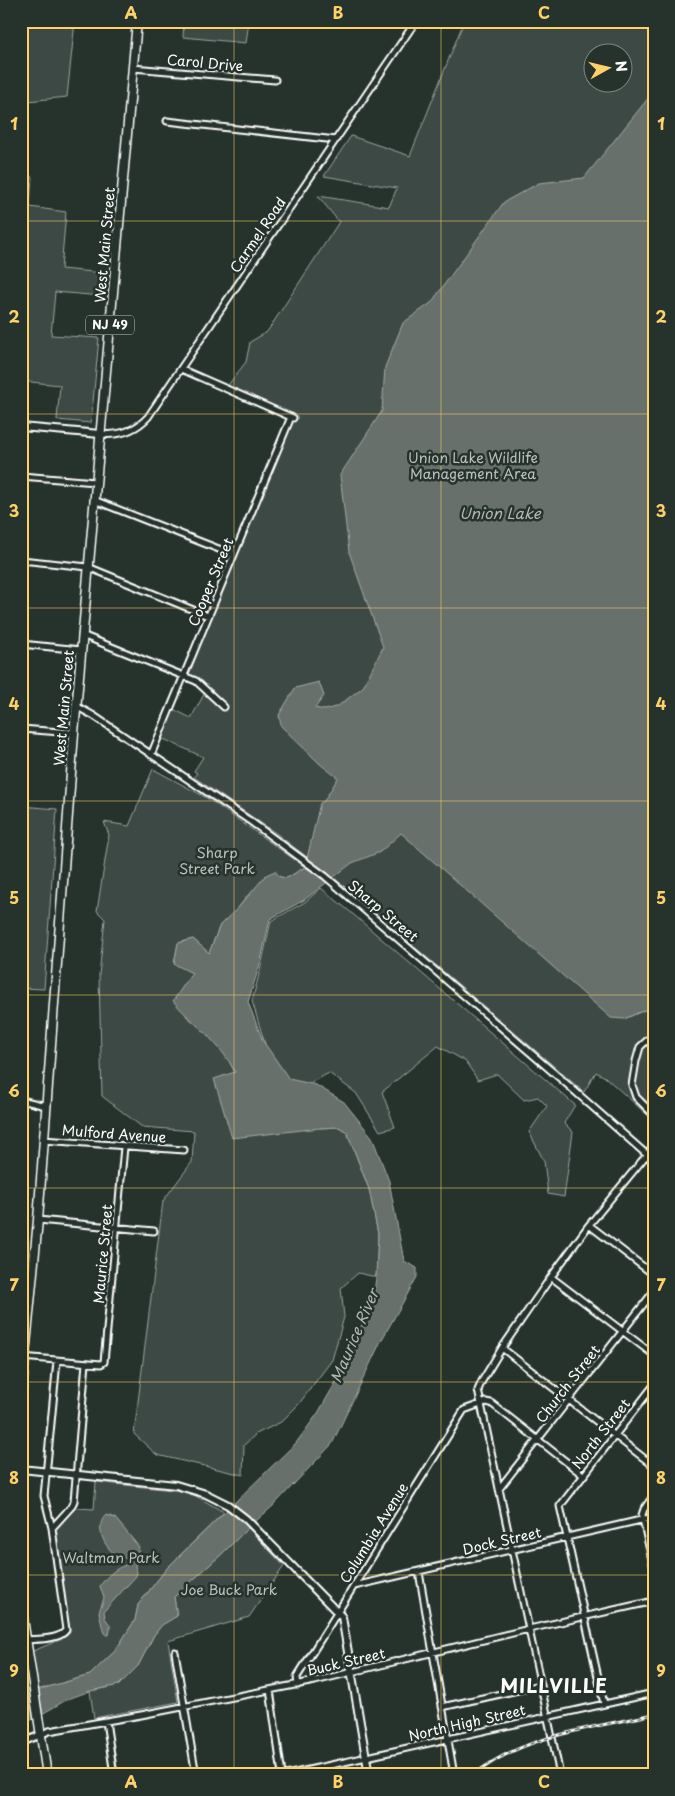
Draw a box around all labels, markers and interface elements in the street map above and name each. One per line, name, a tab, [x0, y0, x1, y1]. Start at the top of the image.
text: A	[125, 0, 138, 24]
text: B	[333, 0, 344, 24]
text: C	[538, 0, 550, 24]
north arrow	[582, 42, 632, 92]
street label: Carol Drive	[166, 49, 244, 76]
text: N	[610, 59, 633, 73]
text: 1	[10, 111, 18, 135]
text: 1	[657, 111, 665, 135]
street label: West Main Street	[89, 186, 120, 304]
street label: Carmel Road	[224, 193, 291, 277]
text: 2	[8, 304, 20, 328]
text: 2	[655, 304, 667, 328]
road number: NJ 49	[86, 316, 134, 334]
park label: Union Lake Wildlife Management Area	[408, 447, 538, 484]
text: 3	[9, 498, 19, 522]
text: 3	[656, 498, 666, 522]
water label: Union Lake	[459, 501, 542, 524]
street label: Cooper Street	[182, 534, 239, 629]
street label: West Main Street	[48, 649, 79, 767]
text: 4	[9, 691, 20, 715]
text: 4	[656, 691, 667, 715]
park label: Sharp Street Park	[179, 842, 256, 879]
street label: Sharp Street	[343, 875, 423, 947]
text: 5	[9, 885, 19, 909]
text: 5	[656, 885, 666, 909]
text: 6	[8, 1078, 20, 1102]
text: 6	[655, 1078, 667, 1102]
street label: Mulford Avenue	[61, 1119, 167, 1148]
street label: Maurice Street	[88, 1203, 117, 1304]
text: 7	[9, 1272, 19, 1296]
text: 7	[656, 1272, 666, 1296]
water label: Maurice River	[324, 1283, 385, 1386]
street label: Church Street	[530, 1340, 605, 1427]
street label: North Street	[566, 1394, 635, 1473]
text: 8	[9, 1465, 19, 1489]
text: 8	[656, 1465, 666, 1489]
street label: Columbia Avenue	[334, 1478, 413, 1587]
street label: Dock Street	[460, 1521, 544, 1560]
park label: Waltman Park	[62, 1547, 160, 1568]
park label: Joe Buck Park	[181, 1579, 278, 1600]
street label: Buck Street	[305, 1642, 387, 1681]
text: 9	[9, 1658, 19, 1682]
text: 9	[656, 1658, 666, 1682]
district label: MILLVILLE	[500, 1671, 608, 1699]
street label: North High Street	[406, 1699, 528, 1746]
text: A	[125, 1769, 138, 1793]
text: B	[333, 1769, 344, 1793]
text: C	[538, 1769, 550, 1793]

